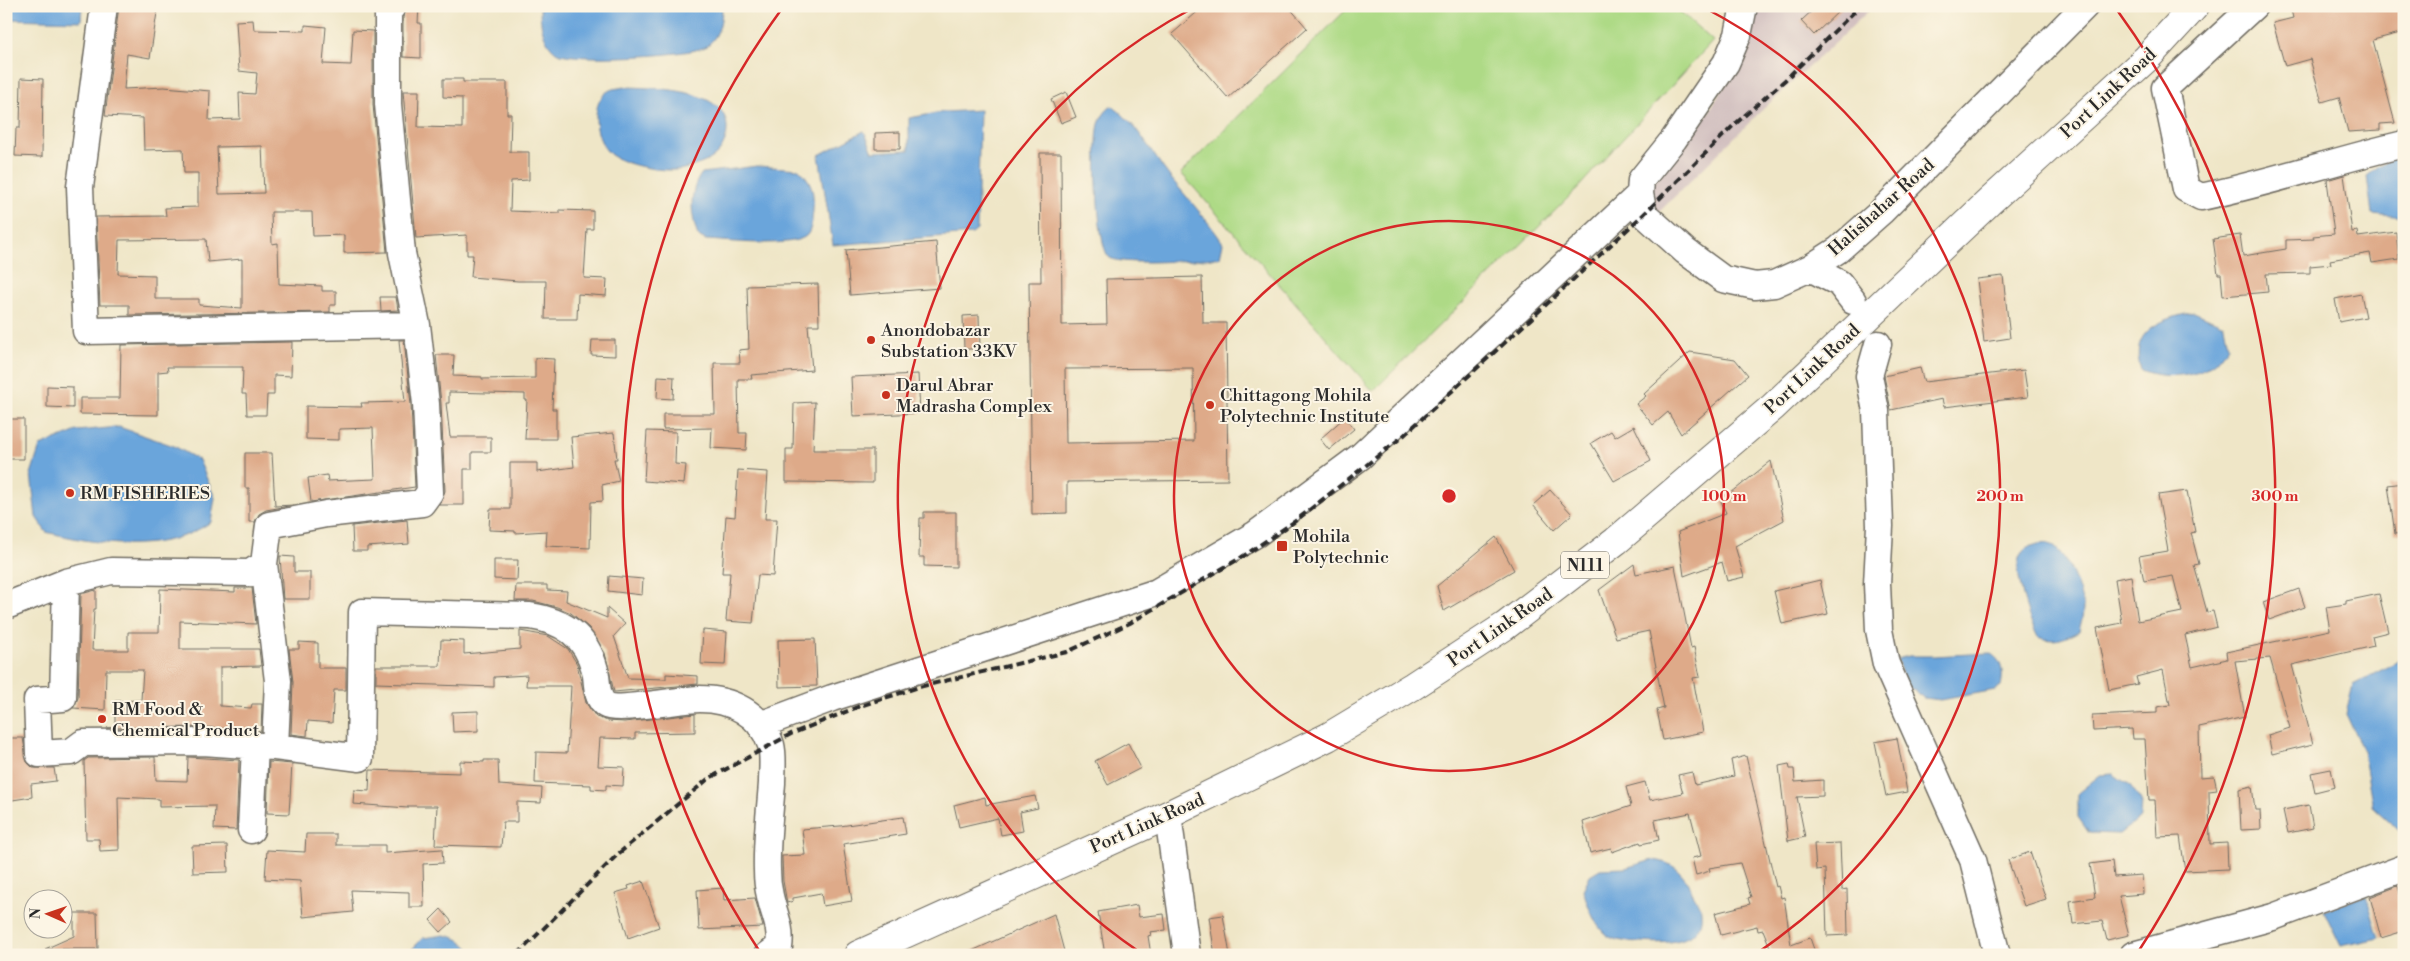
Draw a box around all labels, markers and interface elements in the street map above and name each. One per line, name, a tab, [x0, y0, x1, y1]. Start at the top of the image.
street label: Port Link Road	[2056, 42, 2162, 144]
street label: Halishahar Road	[1823, 153, 1940, 261]
street label: Port Link Road	[1760, 318, 1866, 420]
place label: Anondobazar Substation 33KV	[880, 319, 1017, 363]
marker: Anondobazar Substation 33KV	[865, 334, 877, 346]
place label: Darul Abrar Madrasha Complex	[896, 374, 1052, 418]
place label: Chittagong Mohila Polytechnic Institute	[1220, 384, 1389, 428]
marker: Darul Abrar Madrasha Complex	[880, 389, 892, 401]
marker: Chittagong Mohila Polytechnic Institute	[1204, 399, 1216, 411]
place label: RM FISHERIES	[80, 482, 210, 505]
marker: RM FISHERIES	[64, 487, 76, 499]
centre of rings	[1440, 487, 1458, 505]
text: 100 m	[1702, 487, 1747, 506]
text: 200 m	[1976, 487, 2024, 506]
text: 300 m	[2252, 487, 2299, 506]
place label: Mohila Polytechnic	[1293, 525, 1389, 569]
marker: Mohila Polytechnic	[1275, 539, 1289, 553]
road number: N111	[1561, 552, 1609, 578]
street label: Port Link Road	[1443, 582, 1558, 672]
place label: RM Food & Chemical Product	[112, 698, 260, 742]
marker: RM Food & Chemical Product	[96, 713, 108, 725]
street label: Port Link Road	[1086, 788, 1209, 859]
north arrow	[22, 888, 72, 938]
text: N	[27, 908, 45, 919]

